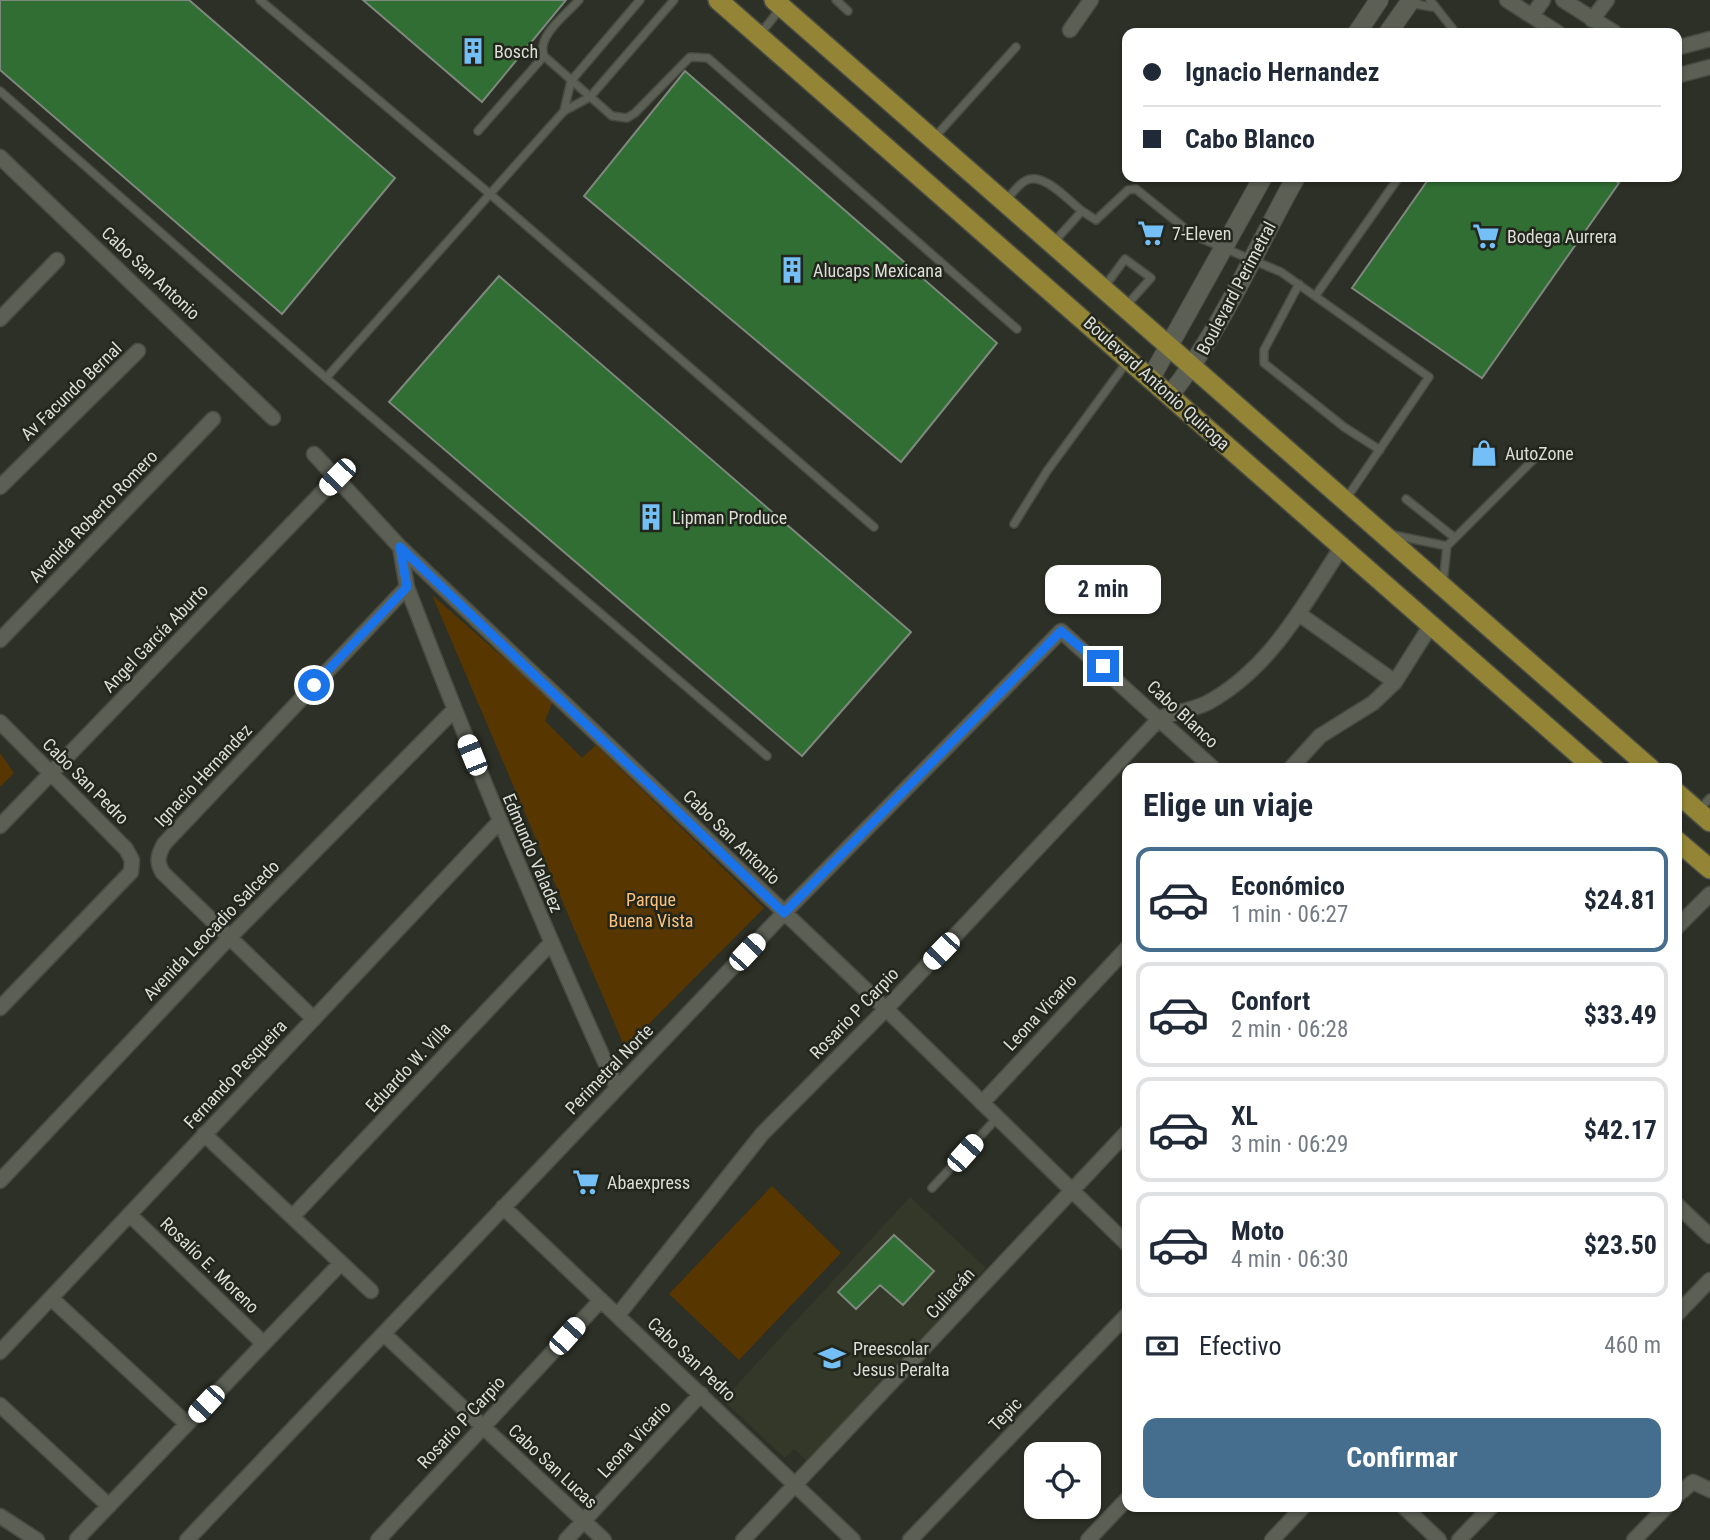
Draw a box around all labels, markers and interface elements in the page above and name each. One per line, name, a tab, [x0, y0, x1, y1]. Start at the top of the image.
building icon: Bosch	[458, 36, 488, 66]
place label: Bosch	[494, 41, 538, 62]
text: Ignacio Hernandez	[1185, 57, 1380, 87]
text: Cabo Blanco	[1185, 124, 1315, 154]
supermarket icon: 7-Eleven	[1136, 218, 1166, 248]
street label: Boulevard Perimetral	[1192, 218, 1280, 358]
supermarket icon: Bodega Aurrera	[1471, 221, 1501, 251]
street label: Cabo San Antonio	[97, 222, 205, 324]
place label: 7-Eleven	[1172, 223, 1232, 244]
place label: Bodega Aurrera	[1507, 226, 1617, 247]
building icon: Alucaps Mexicana	[777, 255, 807, 285]
place label: Alucaps Mexicana	[813, 260, 943, 281]
street label: Boulevard Antonio Quiroga	[1080, 312, 1234, 454]
street label: Av Facundo Bernal	[16, 338, 126, 444]
shop icon: AutoZone	[1469, 438, 1499, 468]
place label: AutoZone	[1505, 443, 1574, 464]
street label: Avenida Roberto Romero	[24, 446, 162, 586]
car	[315, 455, 360, 499]
building icon: Lipman Produce	[636, 502, 666, 532]
place label: Lipman Produce	[672, 507, 787, 528]
callout: 2 min	[1045, 564, 1161, 614]
text: 2 min	[1077, 576, 1129, 603]
street label: Angel García Aburto	[98, 579, 212, 697]
route end	[1087, 650, 1119, 682]
route start	[298, 669, 330, 701]
street label: Cabo Blanco	[1143, 676, 1223, 752]
street label: Ignacio Hernandez	[150, 719, 256, 831]
car	[455, 732, 490, 778]
street label: Cabo San Pedro	[39, 734, 133, 828]
street label: Cabo San Antonio	[679, 785, 785, 889]
text: Elige un viaje	[1143, 786, 1313, 824]
street label: Edmundo Valadez	[499, 790, 568, 916]
street label: Avenida Leocadio Salcedo	[139, 856, 283, 1004]
icon: car	[1147, 868, 1210, 931]
text: Económico	[1231, 871, 1345, 901]
text: $24.81	[1584, 885, 1657, 915]
park label: Parque Buena Vista	[609, 889, 693, 931]
text: 1 min · 06:27	[1231, 901, 1348, 928]
car	[725, 929, 770, 975]
car	[919, 929, 964, 973]
street label: Rosario P Carpio	[805, 963, 903, 1063]
street label: Leona Vicario	[999, 969, 1081, 1055]
icon: car	[1147, 983, 1210, 1046]
text: Confort	[1231, 986, 1310, 1016]
text: $33.49	[1584, 1000, 1657, 1030]
street label: Fernando Pesqueira	[179, 1015, 291, 1133]
text: 2 min · 06:28	[1231, 1016, 1348, 1043]
street label: Eduardo W. Villa	[361, 1018, 455, 1116]
street label: Perimetral Norte	[561, 1020, 657, 1118]
icon: car	[1147, 1098, 1210, 1161]
text: XL	[1231, 1101, 1258, 1131]
text: $42.17	[1584, 1115, 1657, 1145]
car	[944, 1130, 987, 1176]
text: 3 min · 06:29	[1231, 1131, 1348, 1158]
supermarket icon: Abaexpress	[571, 1167, 601, 1197]
place label: Abaexpress	[607, 1172, 690, 1193]
street label: Rosalío E. Moreno	[156, 1213, 264, 1317]
icon: car	[1147, 1213, 1210, 1276]
text: Moto	[1231, 1216, 1284, 1246]
text: $23.50	[1584, 1230, 1657, 1260]
text: 4 min · 06:30	[1231, 1246, 1348, 1273]
street label: Culiacán	[921, 1263, 979, 1323]
car	[546, 1313, 589, 1359]
street label: Cabo San Pedro	[643, 1313, 741, 1405]
icon: cash	[1143, 1327, 1181, 1365]
text: Efectivo	[1199, 1331, 1281, 1361]
text: 460 m	[1604, 1332, 1661, 1359]
place label: Preescolar Jesus Peralta	[853, 1338, 950, 1380]
school or university icon: Preescolar Jesus Peralta	[817, 1343, 847, 1373]
street label: Rosario P Carpio	[413, 1371, 509, 1473]
car	[184, 1381, 229, 1427]
street label: Tepic	[984, 1393, 1026, 1435]
street label: Leona Vicario	[593, 1396, 675, 1482]
button: Confirmar	[1143, 1418, 1661, 1498]
street label: Cabo San Lucas	[504, 1420, 602, 1512]
map controls	[1024, 1442, 1101, 1519]
button: locate	[1024, 1442, 1101, 1519]

